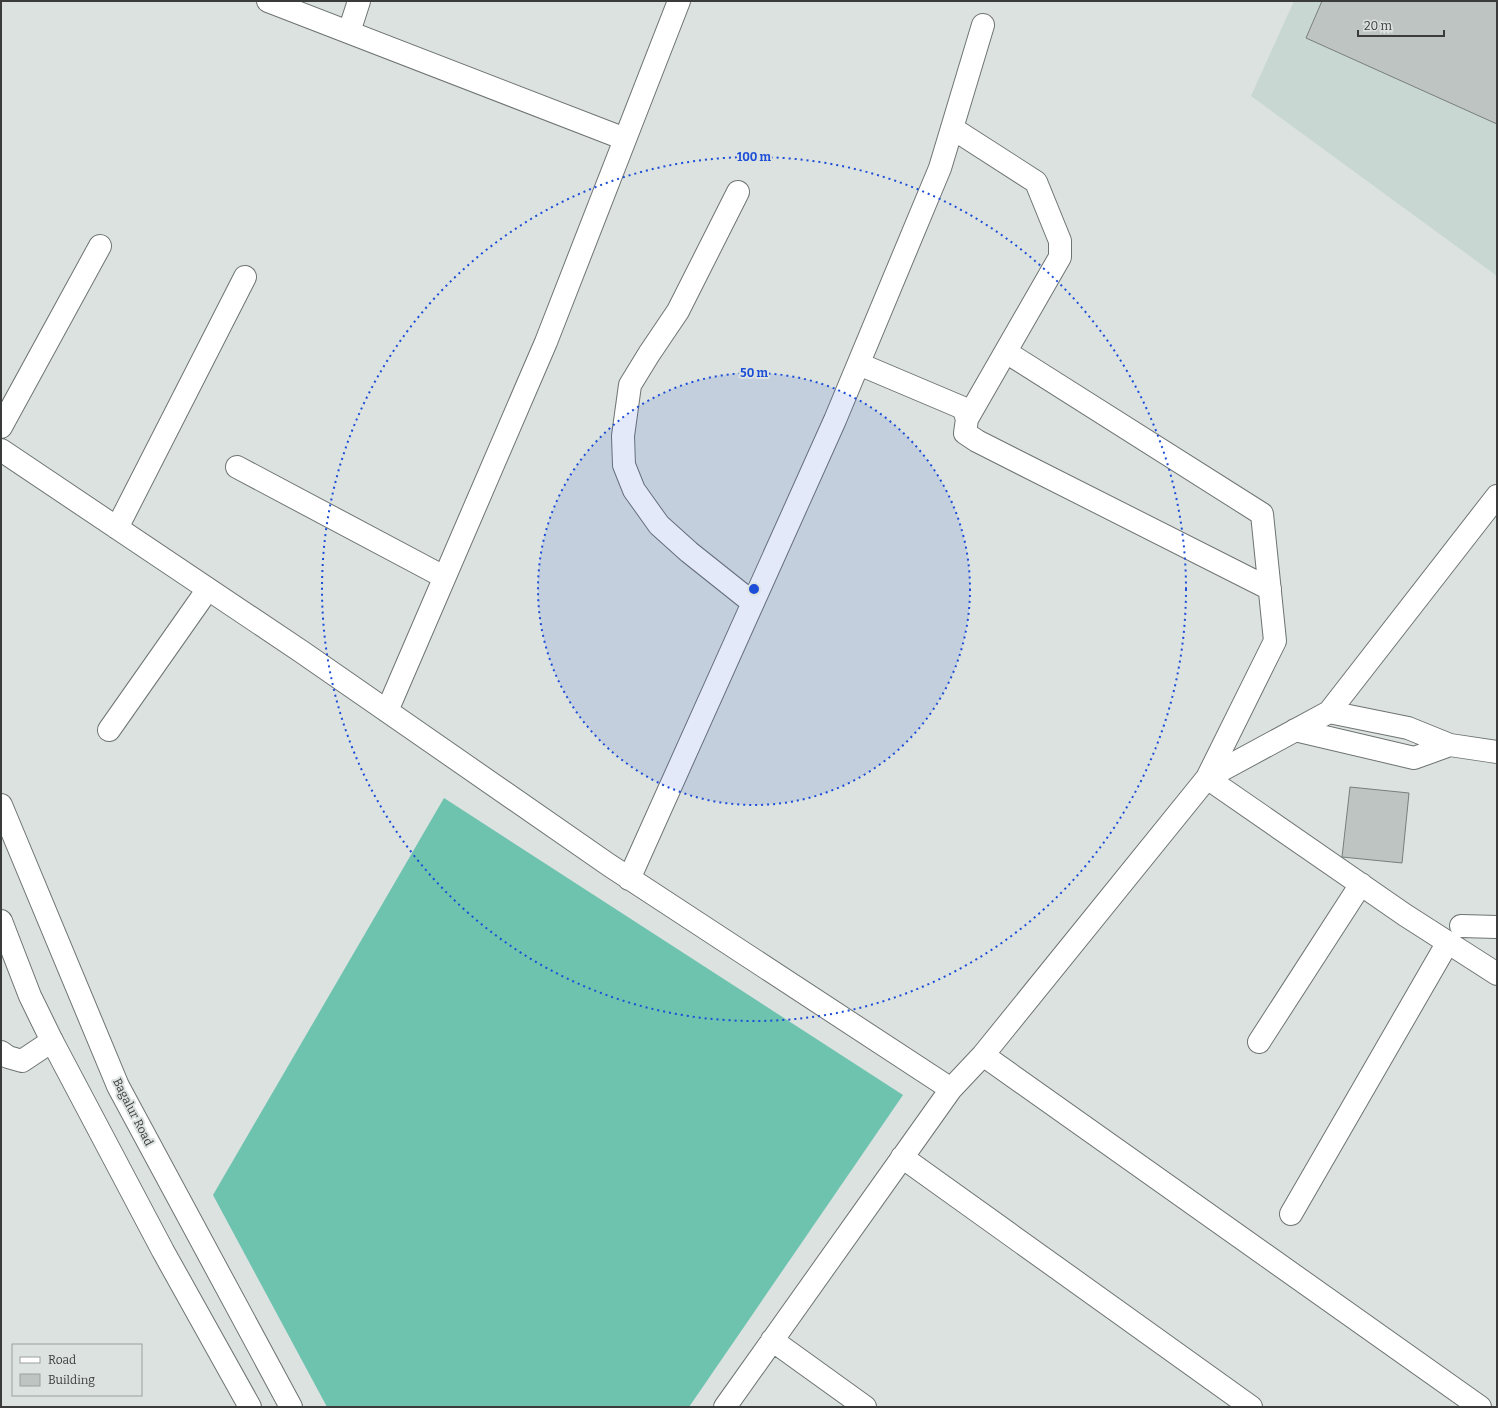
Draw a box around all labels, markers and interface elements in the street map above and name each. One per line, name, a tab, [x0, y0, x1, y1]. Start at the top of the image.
scale bar	[1358, 12, 1444, 38]
text: 20 m	[1364, 19, 1393, 33]
text: 100 m	[737, 150, 772, 164]
text: 50 m	[740, 366, 768, 380]
centre of rings	[747, 582, 761, 596]
street label: Bagalur Road	[110, 1076, 156, 1148]
legend	[12, 1344, 142, 1396]
text: Road	[48, 1353, 76, 1367]
text: Building	[48, 1373, 95, 1387]

